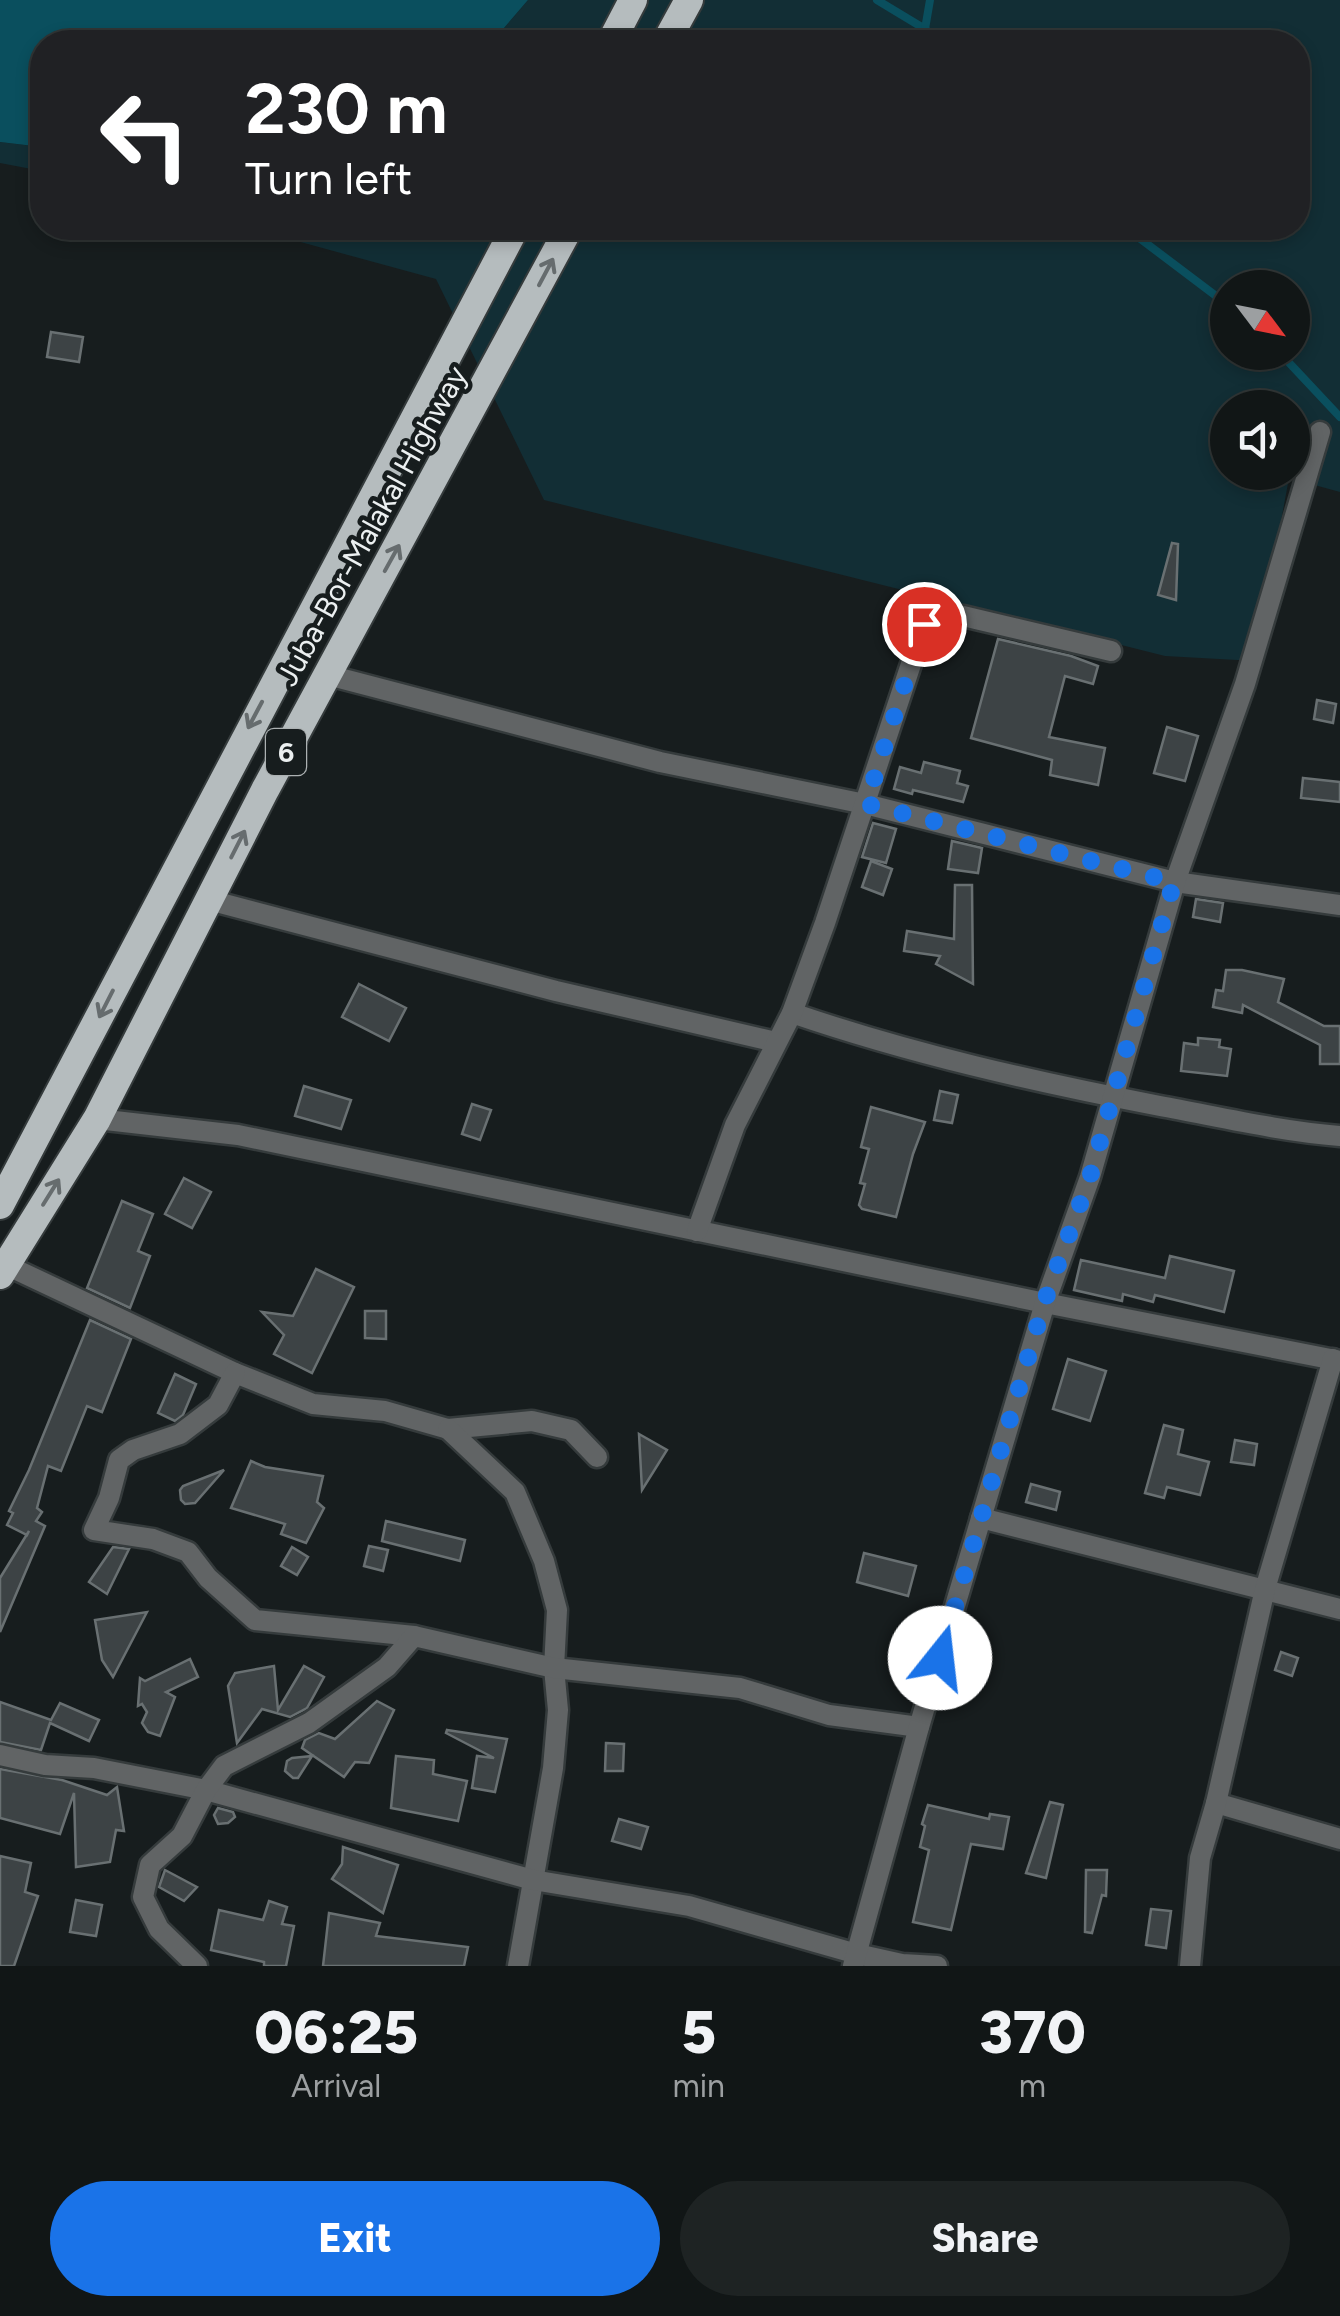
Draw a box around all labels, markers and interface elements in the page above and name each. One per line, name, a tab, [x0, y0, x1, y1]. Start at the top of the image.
text: 230 m	[245, 66, 448, 151]
icon: left	[80, 70, 210, 200]
text: Turn left	[245, 151, 412, 205]
one-way arrow	[537, 257, 556, 287]
north arrow	[1210, 270, 1310, 370]
map controls	[1210, 270, 1310, 490]
street label: Juba-Bor-Malakal Highway	[268, 359, 475, 692]
button: sound	[1210, 390, 1310, 490]
one-way arrow	[382, 543, 402, 573]
pin	[882, 582, 967, 667]
icon: arrive	[897, 597, 952, 652]
one-way arrow	[245, 700, 265, 730]
road number: 6	[266, 729, 306, 775]
one-way arrow	[229, 830, 248, 859]
one-way arrow	[95, 988, 115, 1018]
one-way arrow	[41, 1178, 61, 1207]
position arrow	[888, 1606, 992, 1710]
text: 06:25	[254, 1996, 418, 2068]
text: 5	[681, 1996, 716, 2068]
text: 370	[979, 1996, 1086, 2068]
text: Arrival	[291, 2067, 381, 2105]
text: min	[672, 2067, 725, 2105]
text: m	[1019, 2067, 1046, 2105]
button: Exit	[50, 2181, 660, 2296]
button: Share	[680, 2181, 1290, 2296]

